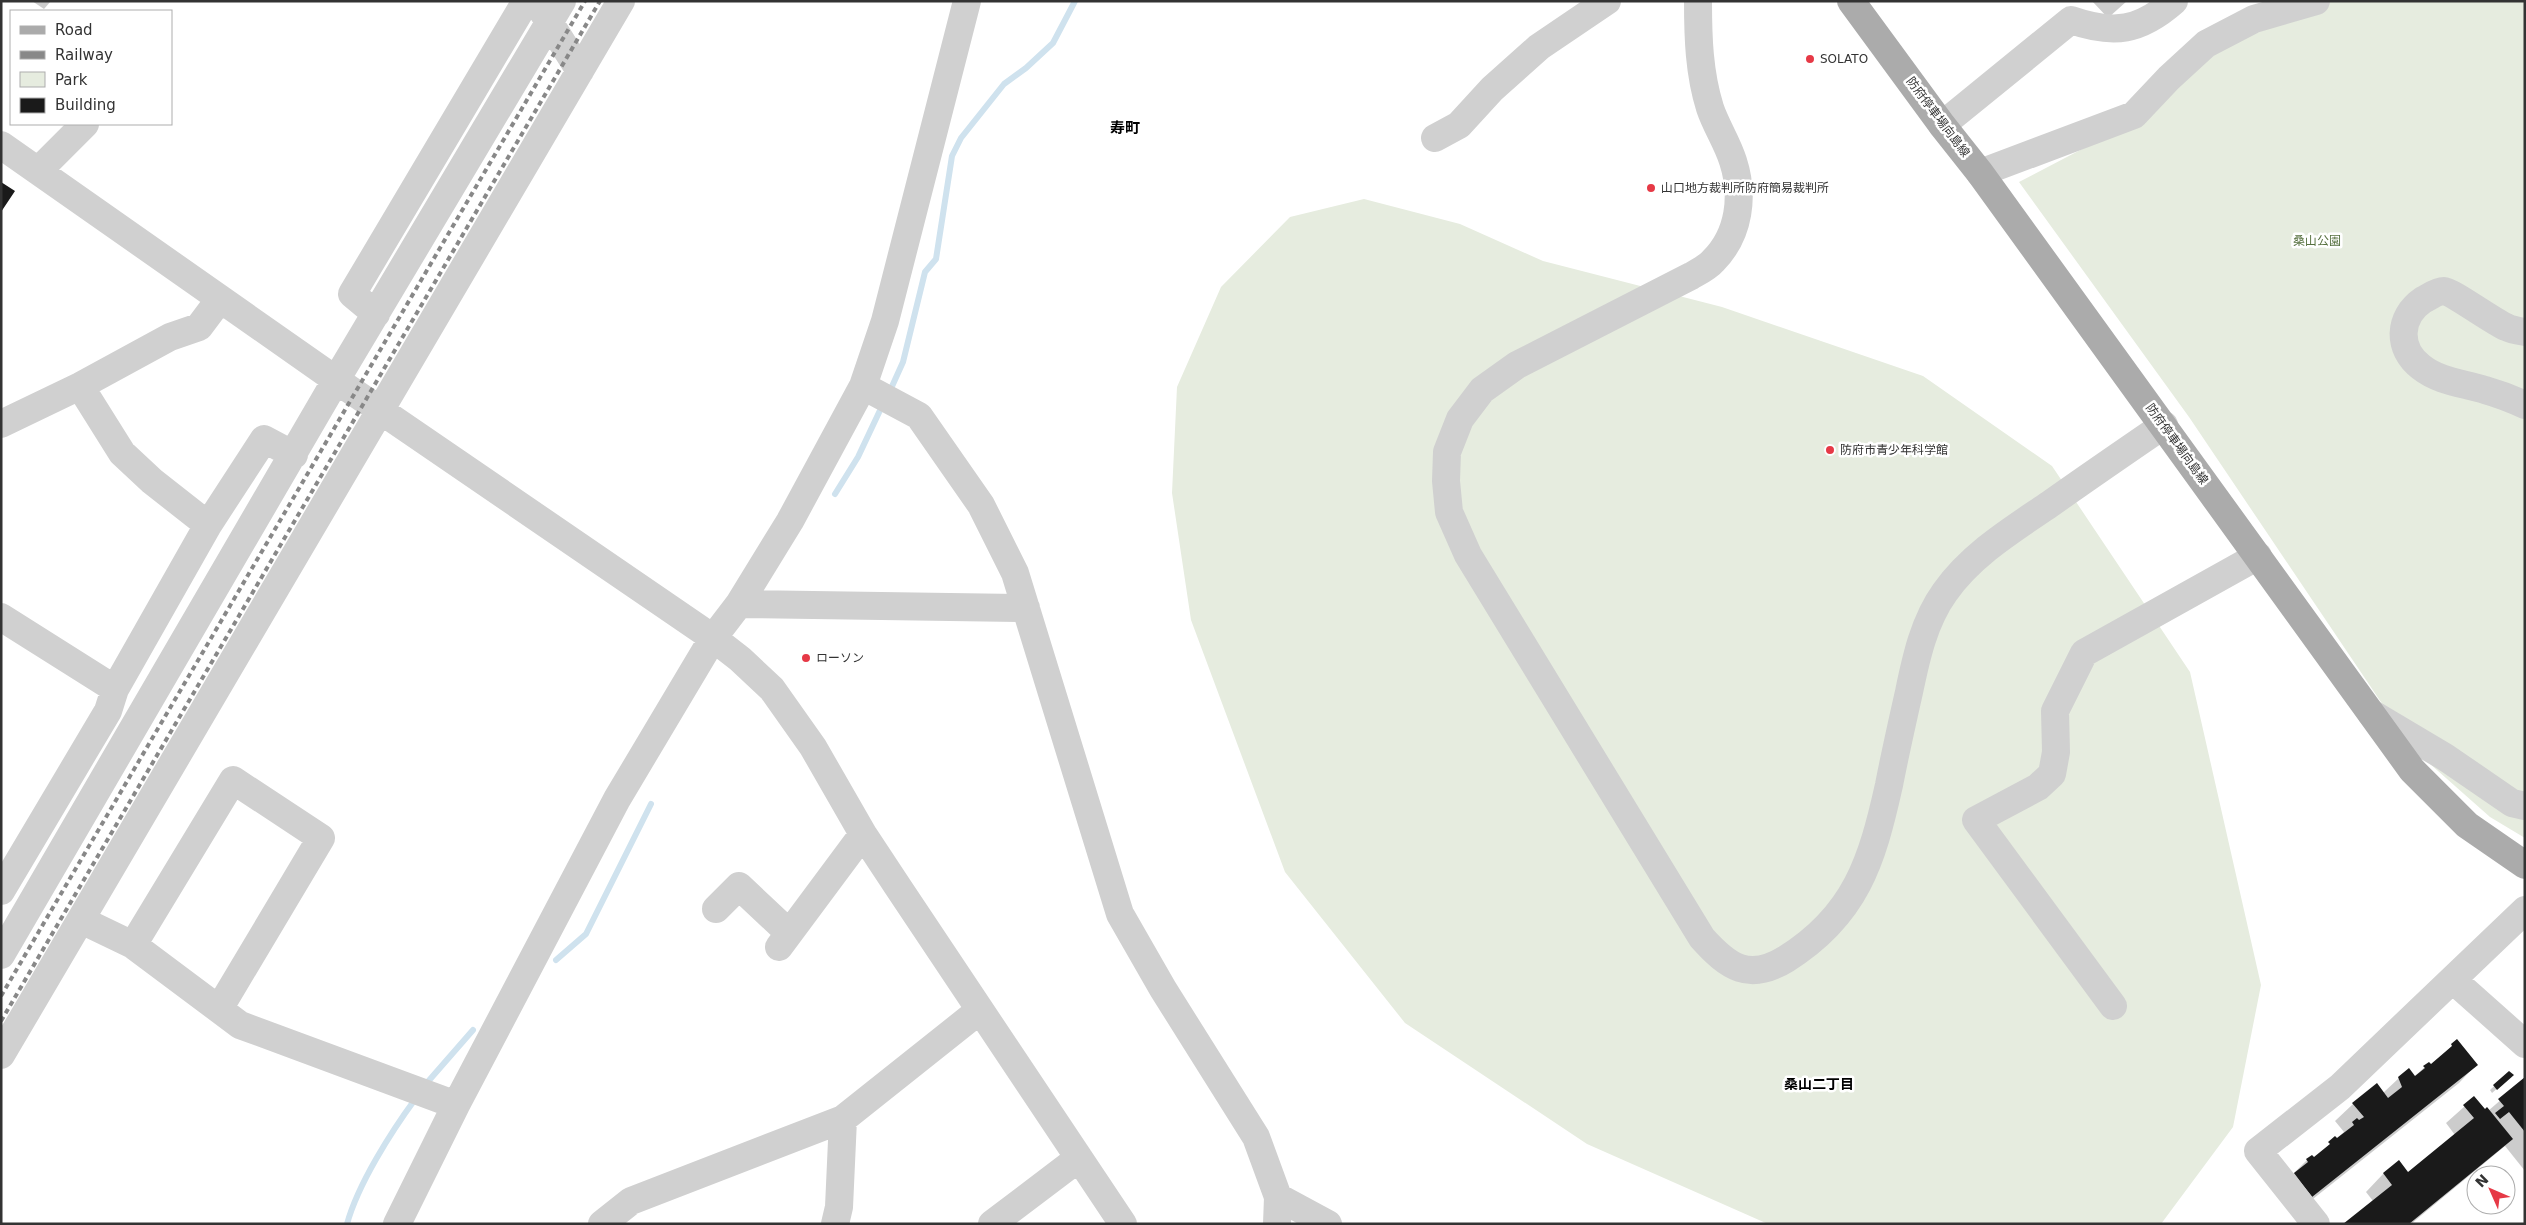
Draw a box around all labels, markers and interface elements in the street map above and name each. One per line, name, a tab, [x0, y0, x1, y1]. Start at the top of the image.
legend	[10, 10, 172, 125]
text: Road	[55, 21, 93, 39]
text: Railway	[55, 46, 113, 64]
place label: SOLATO	[1820, 52, 1868, 66]
marker: SOLATO	[1804, 53, 1816, 65]
text: Park	[55, 71, 88, 89]
street label: 防府停車場向島線	[1904, 74, 1972, 160]
text: Building	[55, 96, 116, 114]
district label: 寿町	[1110, 119, 1140, 137]
place label: 山口地方裁判所防府簡易裁判所	[1661, 181, 1829, 195]
marker: 山口地方裁判所防府簡易裁判所	[1645, 182, 1657, 194]
park label: 桑山公園	[2293, 234, 2341, 248]
street label: 防府停車場向島線	[2143, 401, 2211, 487]
place label: 防府市青少年科学館	[1840, 443, 1948, 457]
marker: 防府市青少年科学館	[1824, 444, 1836, 456]
place label: ローソン	[816, 651, 864, 665]
marker: ローソン	[800, 652, 812, 664]
district label: 桑山二丁目	[1784, 1076, 1854, 1092]
north arrow	[2466, 1165, 2516, 1215]
text: N	[2472, 1171, 2492, 1191]

